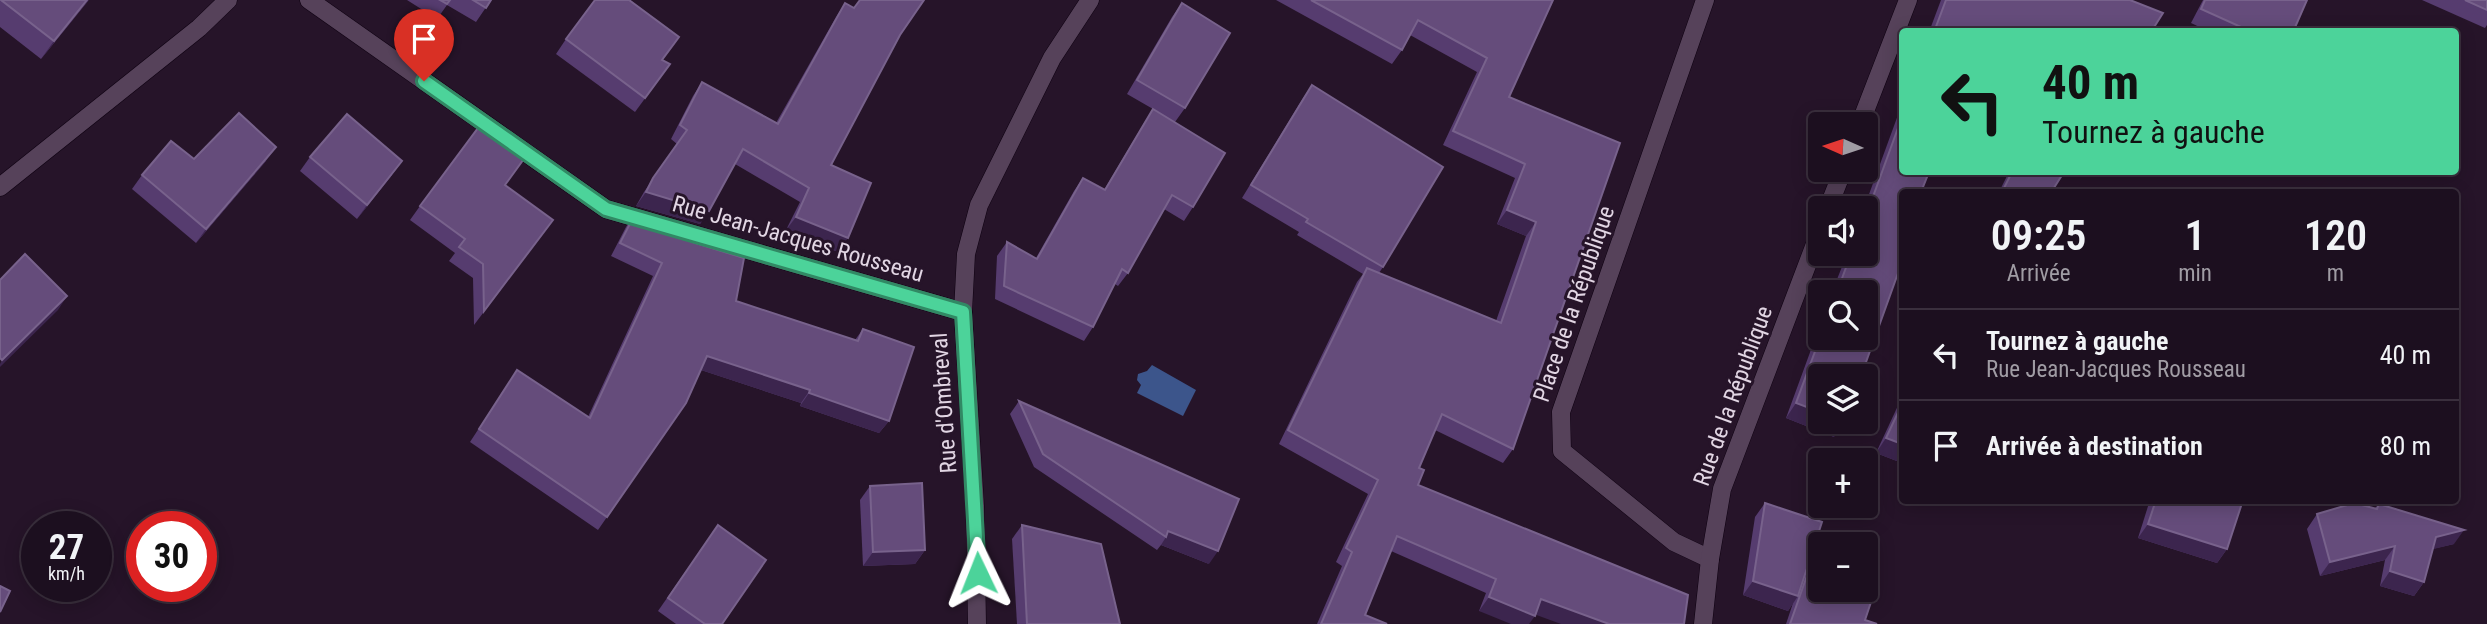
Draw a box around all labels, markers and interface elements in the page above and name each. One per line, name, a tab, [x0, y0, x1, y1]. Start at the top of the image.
pin	[394, 9, 454, 81]
icon: arrive	[405, 20, 443, 58]
text: 40 m	[2042, 54, 2139, 111]
icon: left	[1927, 56, 2018, 147]
north arrow	[1808, 112, 1878, 182]
map controls	[1808, 112, 1878, 602]
text: Tournez à gauche	[2042, 113, 2265, 151]
street label: Rue Jean-Jacques Rousseau	[669, 190, 927, 288]
button: sound	[1808, 196, 1878, 266]
street label: Place de la République	[1528, 202, 1620, 406]
text: 09:25	[1991, 211, 2086, 260]
text: 1	[2185, 211, 2206, 260]
text: 120	[2304, 211, 2367, 260]
text: Arrivée	[2007, 260, 2071, 287]
text: min	[2178, 260, 2212, 287]
text: m	[2327, 260, 2344, 287]
button: search	[1808, 280, 1878, 350]
street label: Rue de la République	[1688, 302, 1778, 490]
text: Tournez à gauche	[1986, 326, 2168, 356]
street label: Rue d'Ombreval	[926, 332, 962, 474]
icon: left	[1927, 336, 1965, 374]
text: 40 m	[2380, 340, 2431, 370]
text: Rue Jean-Jacques Rousseau	[1986, 356, 2246, 383]
button: layers	[1808, 364, 1878, 434]
icon: arrive	[1927, 427, 1965, 465]
text: Arrivée à destination	[1986, 431, 2203, 461]
text: 80 m	[2380, 431, 2431, 461]
button: +	[1808, 448, 1878, 518]
speed limit sign: 30	[126, 511, 217, 602]
text: 27	[49, 527, 84, 568]
button: −	[1808, 532, 1878, 602]
position arrow	[941, 536, 1015, 610]
text: km/h	[48, 563, 85, 584]

